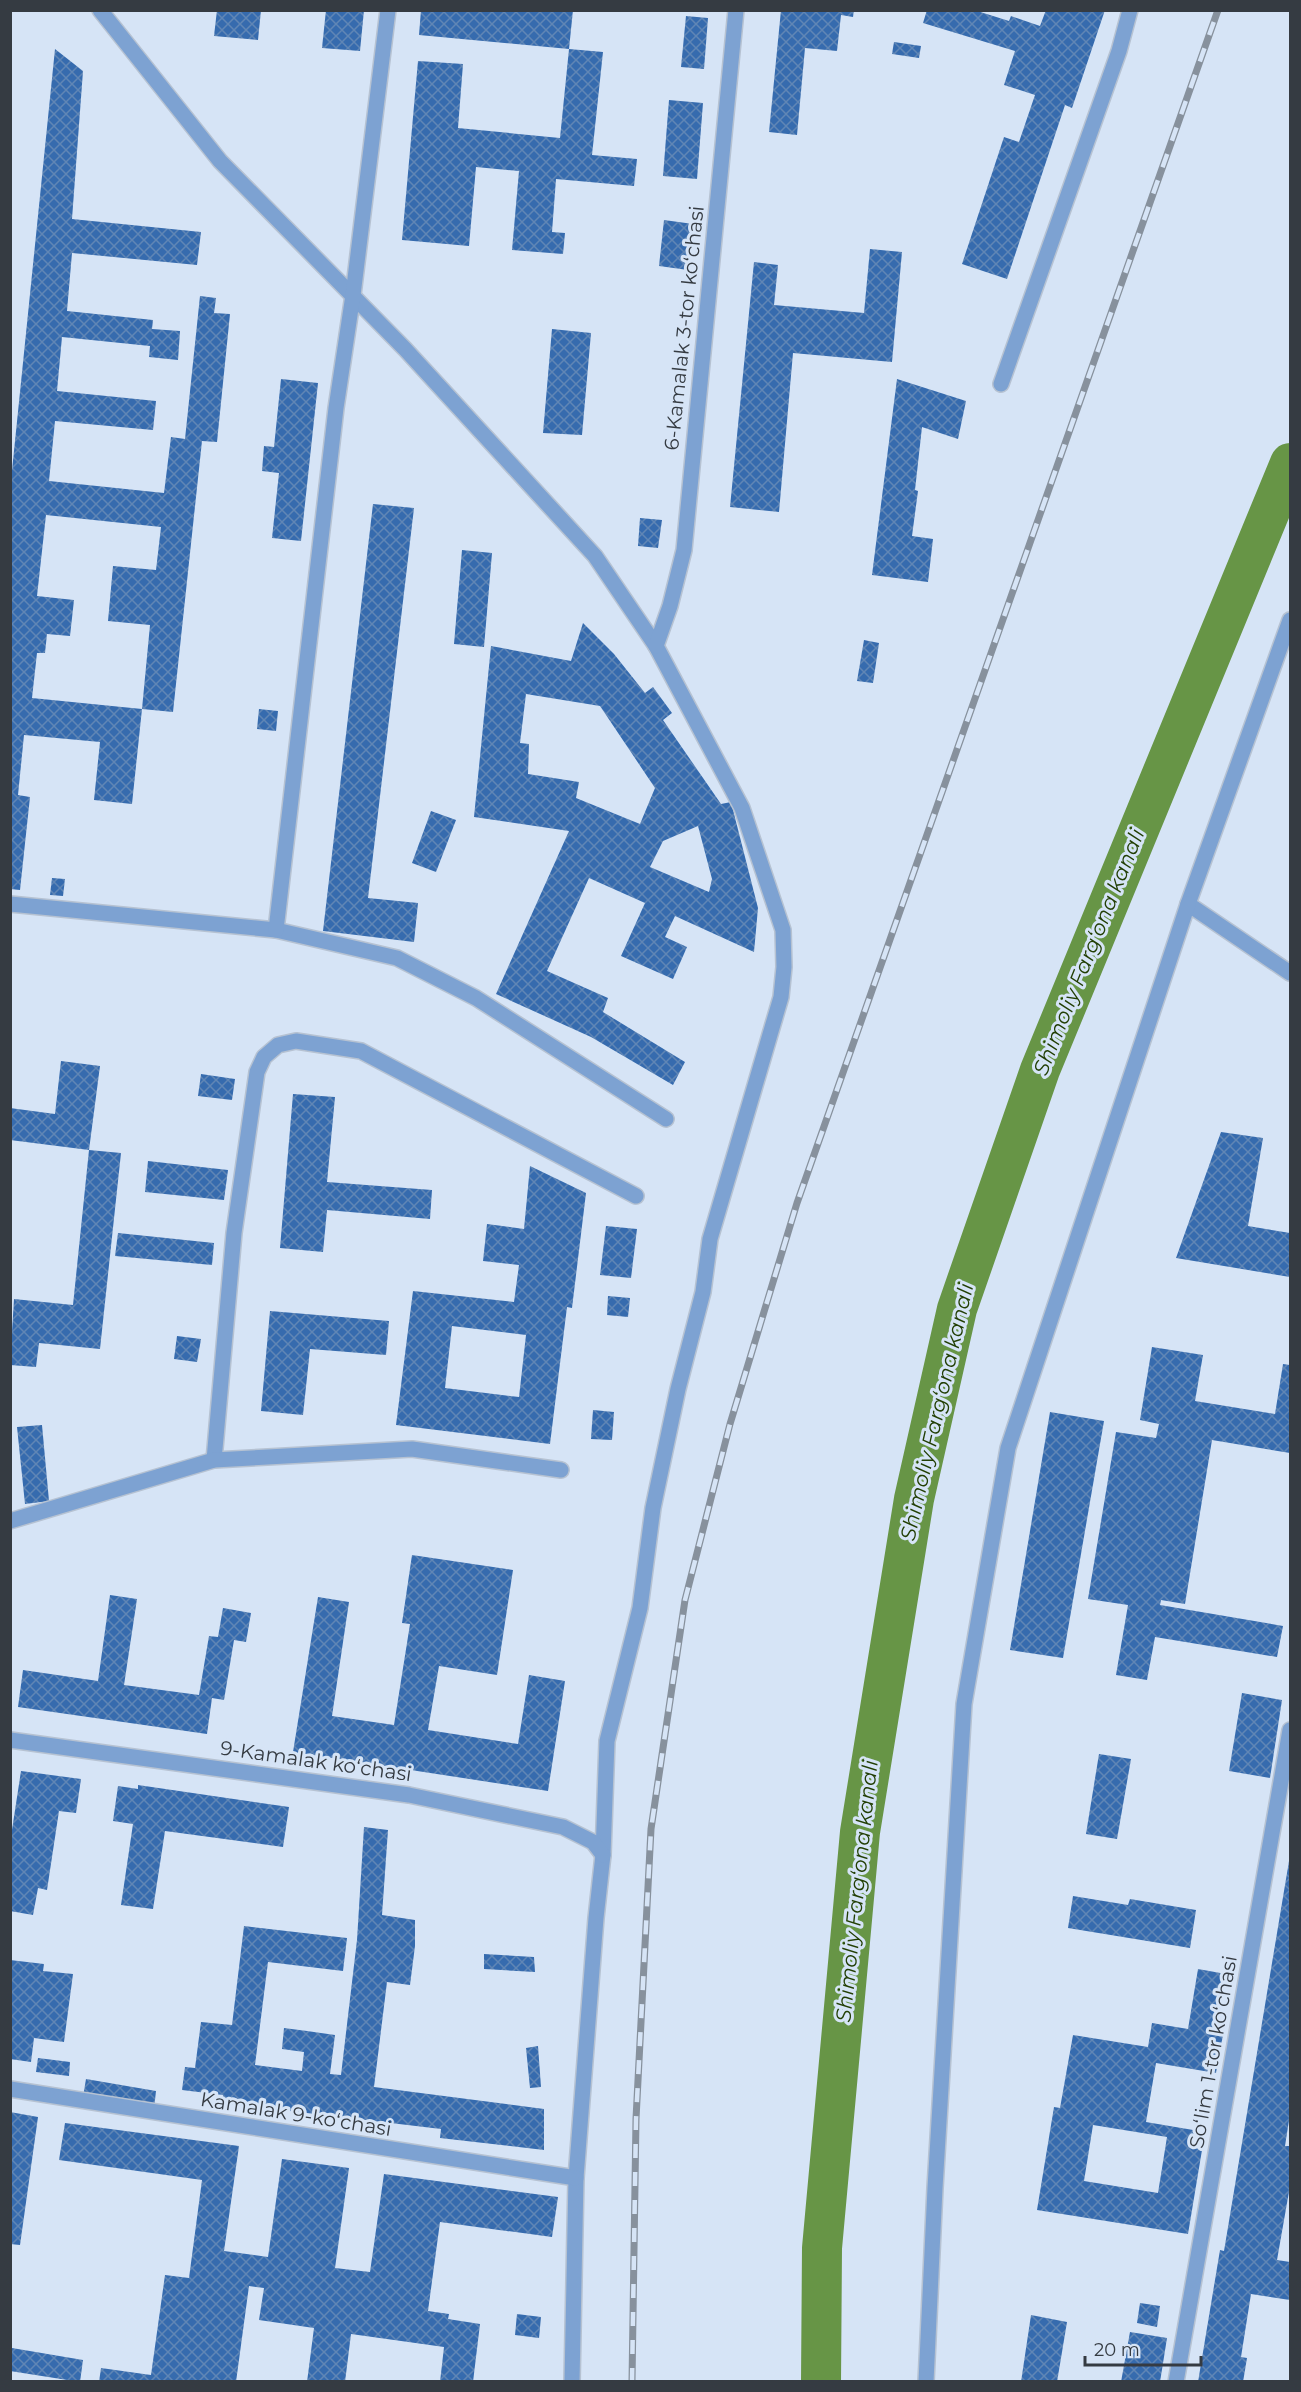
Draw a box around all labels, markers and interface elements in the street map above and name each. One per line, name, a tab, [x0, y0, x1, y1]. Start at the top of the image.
street label: 6-Kamalak 3-tor koʻchasi	[659, 205, 709, 451]
water label: Shimoliy Fargʻona kanali	[1028, 825, 1150, 1079]
water label: Shimoliy Fargʻona kanali	[895, 1280, 978, 1543]
street label: 9-Kamalak koʻchasi	[219, 1736, 413, 1786]
water label: Shimoliy Fargʻona kanali	[830, 1758, 883, 2023]
street label: Soʻlim 1-tor koʻchasi	[1184, 1954, 1242, 2150]
street label: Kamalak 9-koʻchasi	[199, 2087, 393, 2141]
scale bar	[1085, 2329, 1200, 2367]
text: 20 m	[1094, 2339, 1140, 2361]

